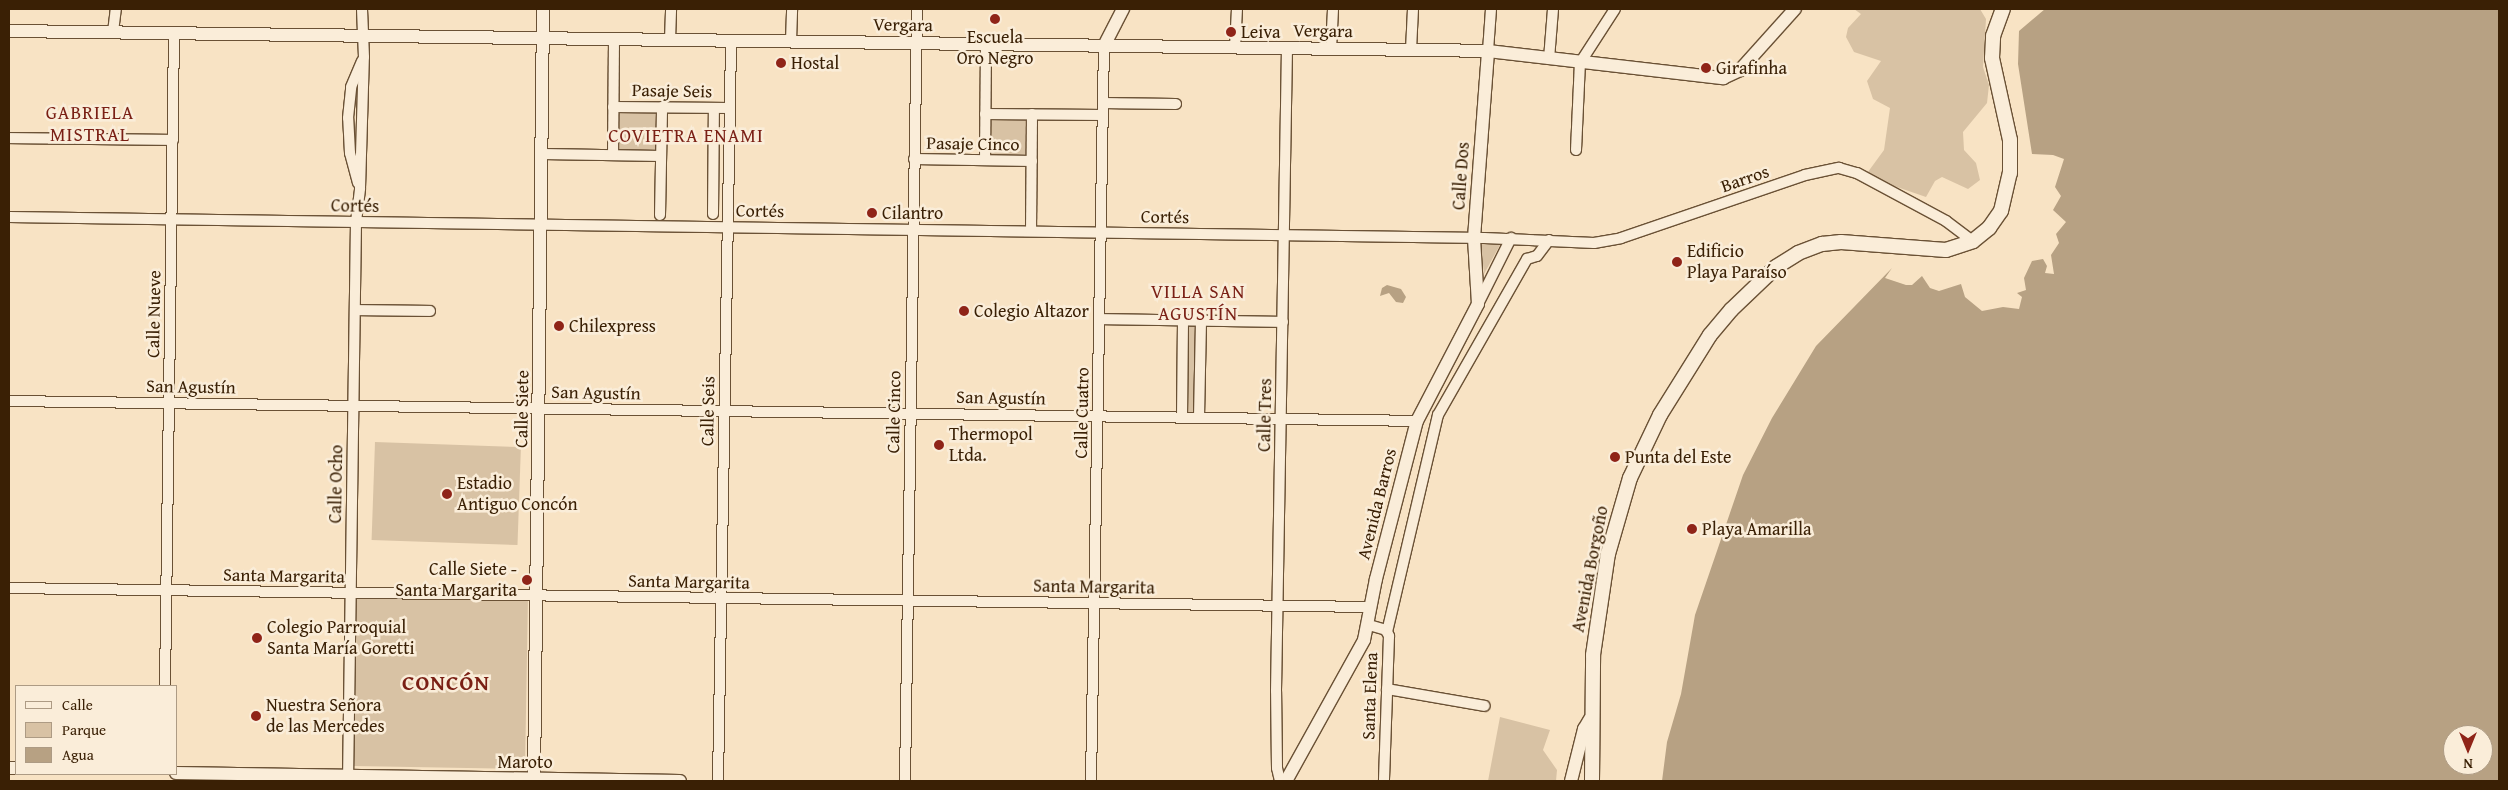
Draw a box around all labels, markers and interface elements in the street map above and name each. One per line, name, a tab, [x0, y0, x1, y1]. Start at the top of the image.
marker: Escuela Oro Negro	[989, 13, 1001, 25]
street label: Vergara	[873, 14, 933, 36]
street label: Vergara	[1293, 20, 1353, 42]
place label: Leiva	[1241, 21, 1280, 43]
marker: Leiva	[1225, 26, 1237, 38]
place label: Escuela Oro Negro	[957, 27, 1033, 70]
place label: Hostal	[791, 52, 839, 74]
marker: Hostal	[775, 57, 787, 69]
place label: Girafinha	[1716, 57, 1787, 79]
marker: Girafinha	[1700, 62, 1712, 74]
street label: Pasaje Seis	[632, 79, 712, 103]
district label: GABRIELA MISTRAL	[45, 102, 135, 146]
district label: COVIETRA ENAMI	[607, 125, 765, 147]
street label: Pasaje Cinco	[926, 132, 1020, 156]
street label: Calle Dos	[1448, 141, 1474, 211]
street label: Barros	[1718, 161, 1772, 197]
street label: Cortés	[331, 195, 379, 217]
street label: Cortés	[736, 200, 784, 222]
place label: Cilantro	[882, 202, 943, 224]
street label: Cortés	[1141, 206, 1189, 228]
marker: Cilantro	[866, 207, 878, 219]
place label: Edificio Playa Paraíso	[1687, 241, 1787, 284]
marker: Edificio Playa Paraíso	[1671, 256, 1683, 268]
street label: Calle Nueve	[142, 270, 166, 358]
district label: VILLA SAN AGUSTÍN	[1150, 281, 1246, 325]
place label: Colegio Altazor	[974, 300, 1089, 322]
marker: Colegio Altazor	[958, 305, 970, 317]
place label: Chilexpress	[569, 315, 656, 337]
marker: Chilexpress	[553, 320, 565, 332]
street label: Calle Cuatro	[1070, 367, 1094, 459]
street label: Calle Siete	[511, 370, 533, 448]
street label: Calle Cinco	[882, 370, 906, 454]
street label: San Agustín	[146, 375, 236, 399]
street label: Calle Seis	[697, 376, 719, 446]
street label: Calle Tres	[1254, 378, 1276, 452]
street label: San Agustín	[551, 381, 641, 405]
street label: San Agustín	[956, 386, 1046, 410]
place label: Thermopol Ltda.	[949, 424, 1033, 466]
marker: Thermopol Ltda.	[933, 439, 945, 451]
street label: Calle Ocho	[325, 444, 347, 524]
street label: Avenida Barros	[1353, 446, 1401, 562]
place label: Punta del Este	[1625, 446, 1731, 468]
marker: Punta del Este	[1609, 451, 1621, 463]
place label: Estadio Antiguo Concón	[457, 473, 578, 516]
marker: Estadio Antiguo Concón	[441, 488, 453, 500]
street label: Avenida Borgoño	[1567, 504, 1613, 634]
place label: Playa Amarilla	[1702, 518, 1812, 540]
marker: Playa Amarilla	[1686, 523, 1698, 535]
place label: Calle Siete - Santa Margarita	[395, 559, 517, 602]
street label: Santa Margarita	[223, 564, 345, 588]
street label: Santa Margarita	[628, 570, 750, 594]
marker: Calle Siete - Santa Margarita	[521, 574, 533, 586]
street label: Santa Margarita	[1033, 575, 1155, 599]
place label: Colegio Parroquial Santa María Goretti	[267, 617, 415, 660]
marker: Colegio Parroquial Santa María Goretti	[251, 632, 263, 644]
street label: Santa Elena	[1358, 652, 1382, 740]
district label: CONCÓN	[401, 670, 491, 696]
legend	[15, 685, 178, 775]
text: Calle	[62, 694, 93, 715]
place label: Nuestra Señora de las Mercedes	[266, 695, 385, 738]
marker: Nuestra Señora de las Mercedes	[250, 710, 262, 722]
text: Parque	[62, 719, 106, 740]
north arrow	[2443, 725, 2493, 775]
text: Agua	[62, 744, 94, 765]
street label: Maroto	[497, 751, 553, 773]
text: N	[2463, 754, 2473, 774]

